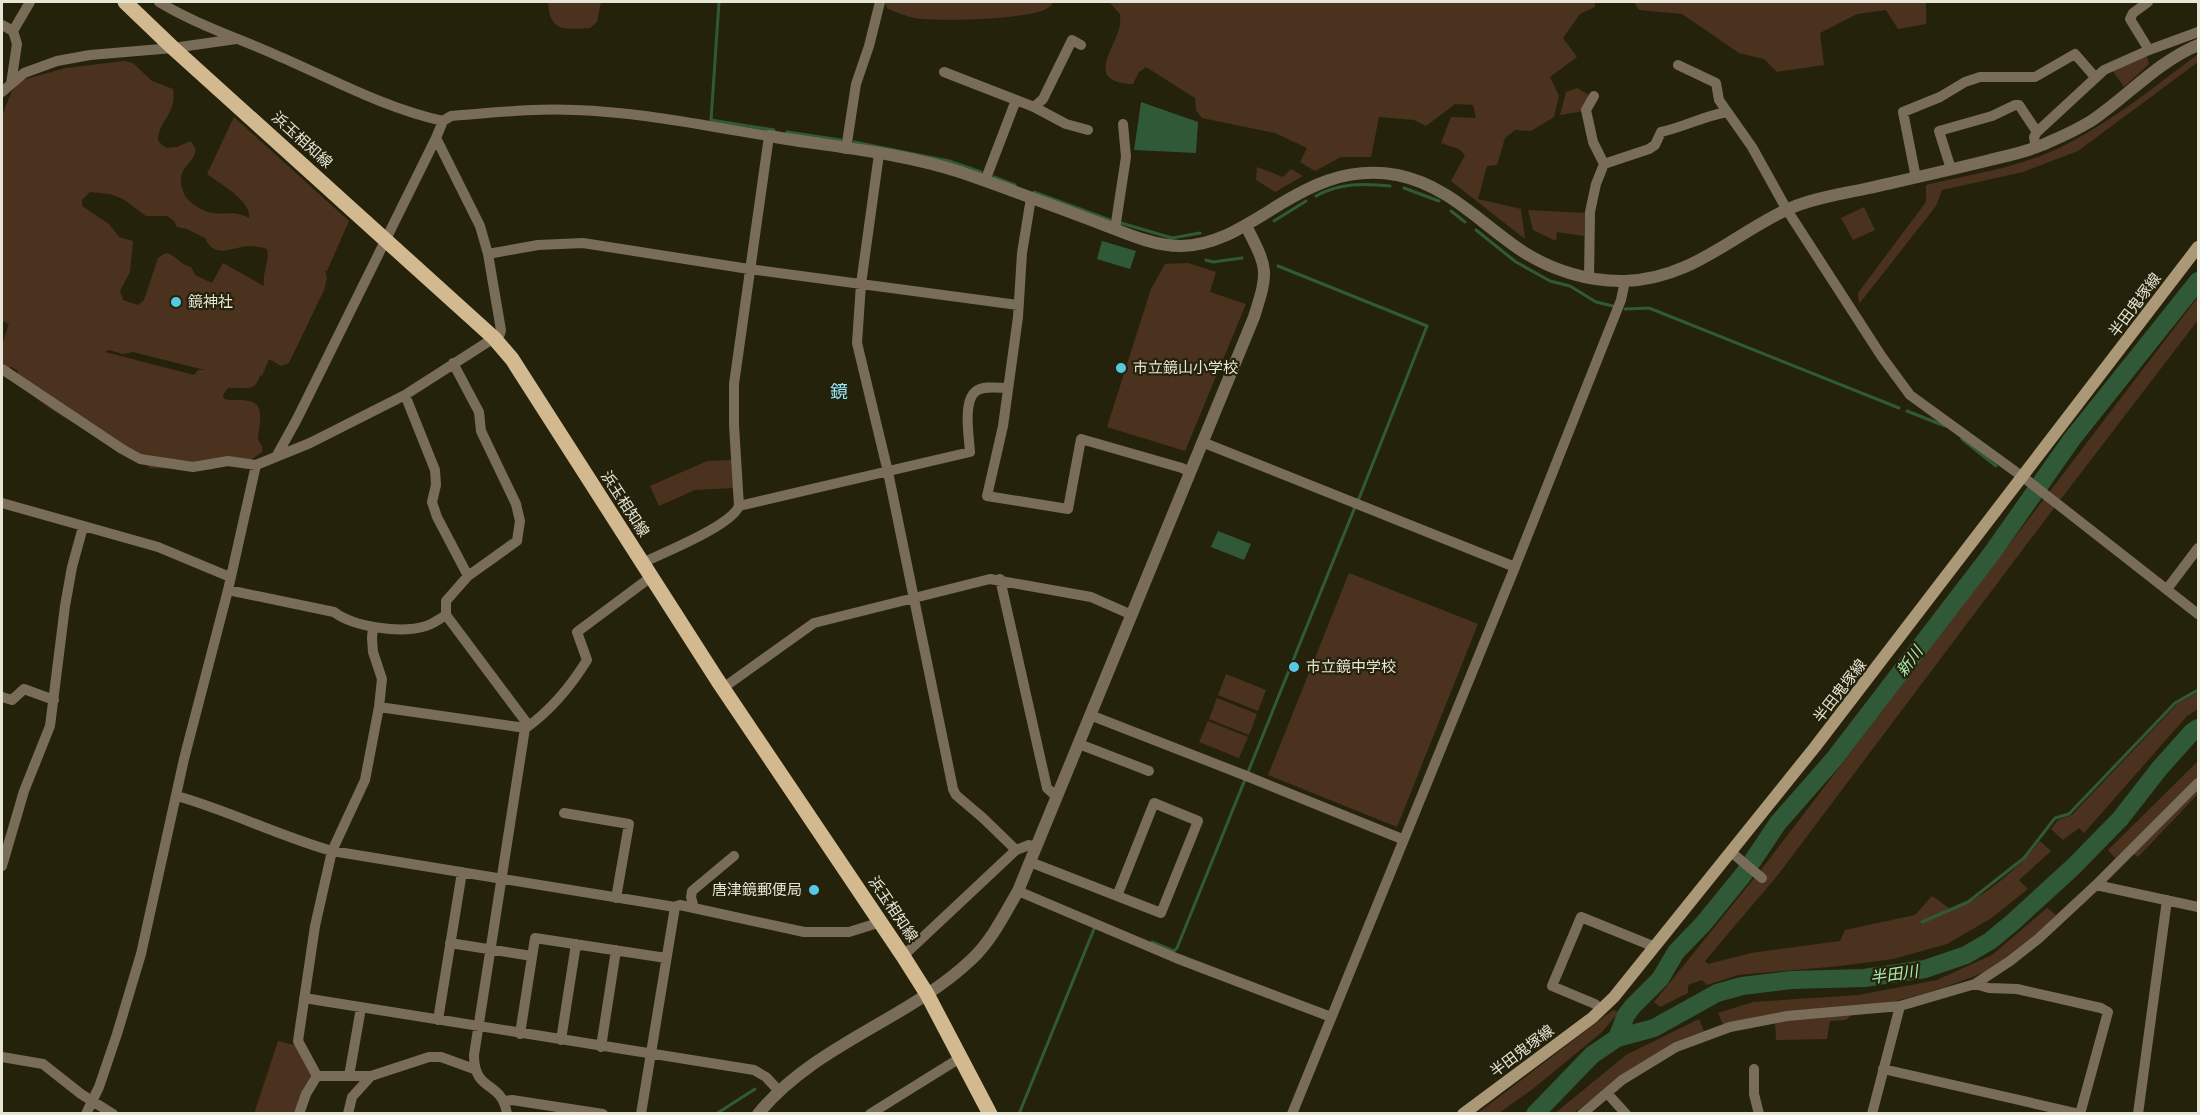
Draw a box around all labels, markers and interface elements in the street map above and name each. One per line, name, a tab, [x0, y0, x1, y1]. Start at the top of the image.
street label: 浜玉相知線	[267, 107, 337, 173]
street label: 半田鬼塚線	[2104, 268, 2166, 341]
place label: 鏡神社	[188, 291, 233, 312]
marker: 鏡神社	[169, 295, 183, 309]
place label: 市立鏡山小学校	[1133, 357, 1238, 378]
marker: 市立鏡山小学校	[1114, 361, 1128, 375]
district label: 鏡	[830, 379, 848, 403]
street label: 浜玉相知線	[596, 467, 655, 541]
water label: 新川	[1891, 640, 1929, 680]
street label: 半田鬼塚線	[1808, 655, 1871, 727]
place label: 市立鏡中学校	[1306, 656, 1396, 677]
marker: 市立鏡中学校	[1287, 660, 1301, 674]
street label: 浜玉相知線	[864, 872, 923, 946]
place label: 唐津鏡郵便局	[712, 879, 802, 900]
marker: 唐津鏡郵便局	[807, 883, 821, 897]
water label: 半田川	[1869, 959, 1921, 988]
street label: 半田鬼塚線	[1485, 1020, 1558, 1082]

